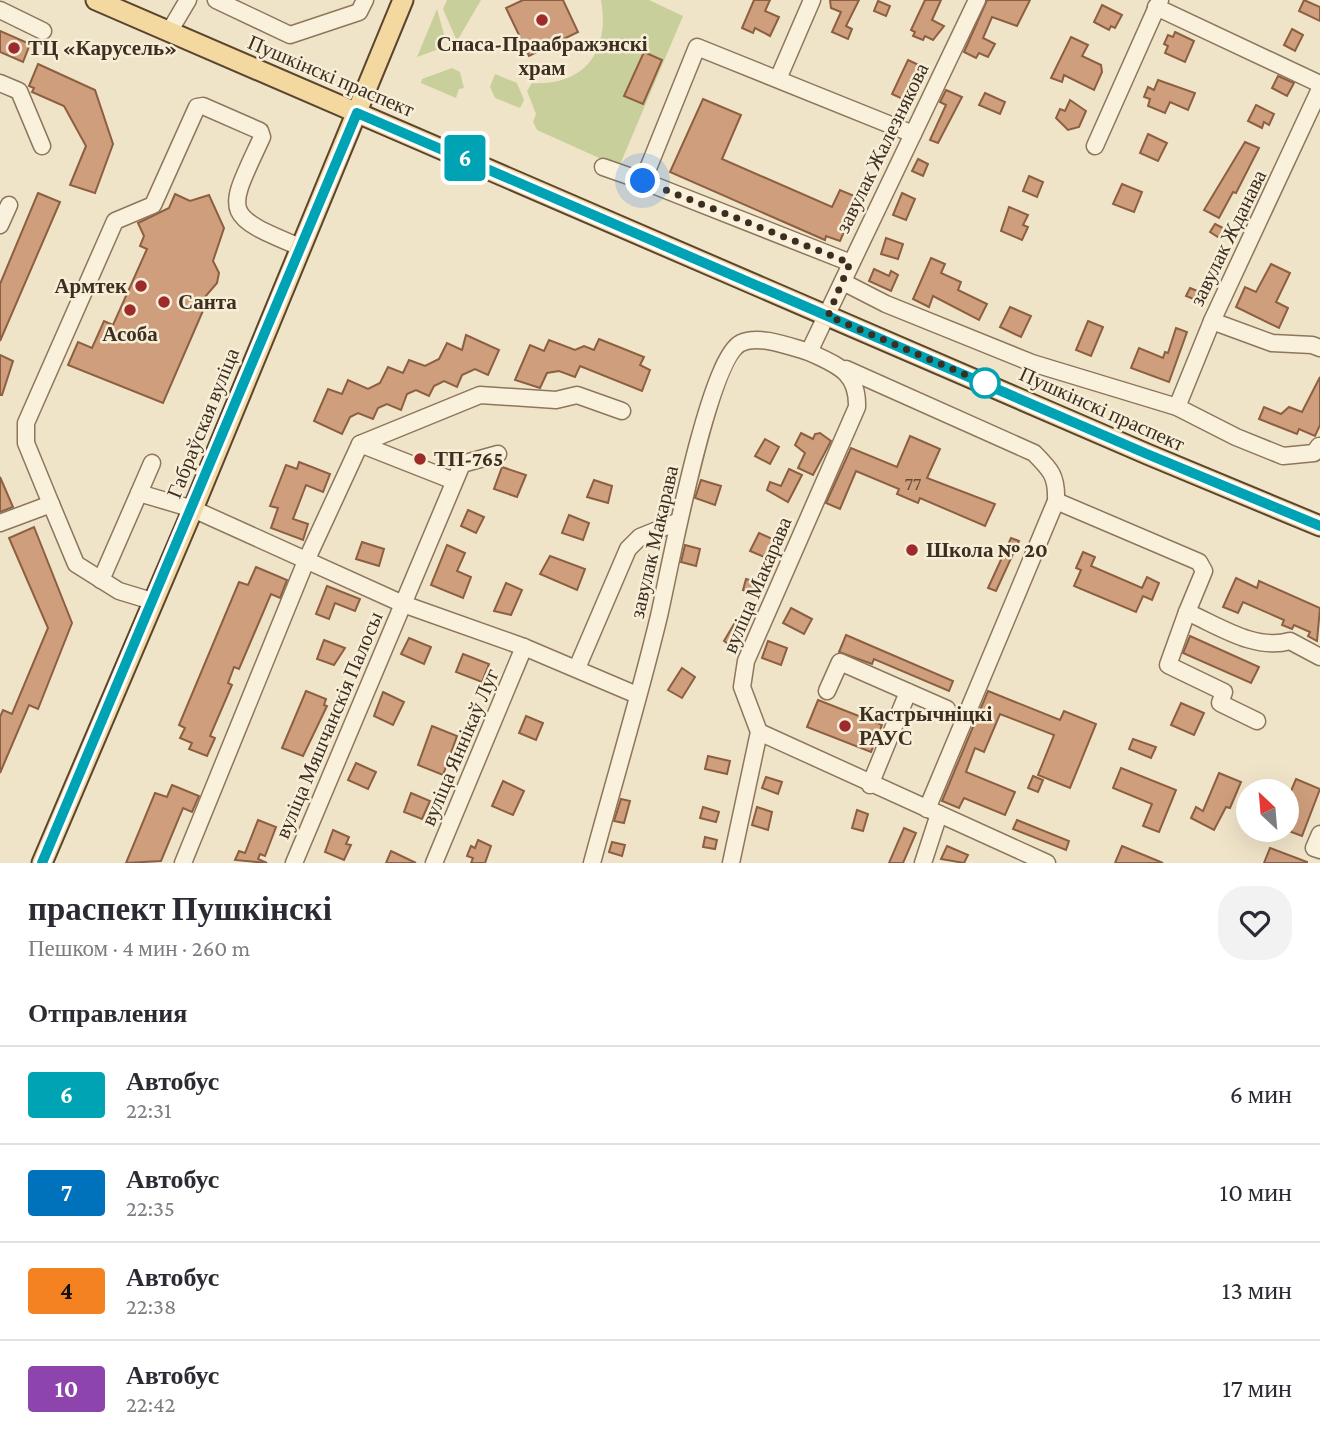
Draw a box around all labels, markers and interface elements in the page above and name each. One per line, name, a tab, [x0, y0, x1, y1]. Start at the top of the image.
marker: Спаса-Праабражэнскі храм	[534, 12, 550, 28]
street label: Пушкінскі праспект	[244, 30, 418, 122]
place label: Спаса-Праабражэнскі храм	[436, 32, 648, 80]
place label: ТЦ «Карусель»	[28, 36, 177, 60]
marker: ТЦ «Карусель»	[6, 40, 22, 56]
street label: завулак Жалезнякова	[830, 59, 934, 237]
line badge: 6	[442, 135, 488, 181]
text: 6	[458, 144, 472, 171]
your location	[625, 163, 660, 198]
street label: завулак Жданава	[1185, 165, 1272, 310]
place label: Армтек	[54, 274, 128, 298]
marker: Армтек	[133, 278, 149, 294]
place label: Санта	[178, 290, 237, 314]
marker: Санта	[156, 294, 172, 310]
marker: Асоба	[122, 302, 138, 318]
place label: Асоба	[102, 322, 158, 346]
street label: Габраўская вуліца	[162, 344, 244, 502]
street label: Пушкінскі праспект	[1016, 362, 1188, 456]
unlabelled marker	[970, 368, 1000, 398]
place label: ТП-765	[434, 447, 503, 471]
marker: ТП-765	[412, 451, 428, 467]
street label: завулак Макарава	[625, 462, 683, 621]
house number: 77	[905, 474, 921, 494]
street label: вуліца Макарава	[718, 513, 797, 657]
place label: Школа № 20	[926, 538, 1048, 562]
marker: Школа № 20	[904, 542, 920, 558]
street label: вуліца Мяшчанскія Палосы	[270, 608, 388, 842]
street label: вуліца Яннікаў Луг	[416, 664, 504, 829]
place label: Кастрычніцкі РАУС	[859, 702, 992, 750]
marker: Кастрычніцкі РАУС	[837, 718, 853, 734]
north arrow	[1236, 779, 1298, 842]
map controls	[1236, 779, 1299, 842]
button: heart	[1218, 886, 1292, 960]
text: праспект Пушкінскі	[28, 890, 332, 927]
text: Пешком · 4 мин · 260 m	[28, 935, 250, 961]
text: Отправления	[28, 999, 187, 1028]
text: Автобус	[126, 1067, 219, 1096]
text: 6 мин	[1230, 1080, 1292, 1109]
text: 6	[60, 1081, 73, 1108]
text: 22:31	[126, 1097, 172, 1123]
text: Автобус	[126, 1165, 219, 1194]
text: 10 мин	[1220, 1178, 1292, 1207]
text: 7	[61, 1179, 72, 1206]
text: 22:35	[126, 1195, 175, 1221]
text: Автобус	[126, 1263, 219, 1292]
text: 13 мин	[1222, 1276, 1292, 1305]
text: 4	[60, 1277, 73, 1304]
text: 22:38	[126, 1293, 176, 1319]
text: Автобус	[126, 1361, 219, 1390]
text: 17 мин	[1222, 1374, 1292, 1403]
text: 10	[55, 1375, 78, 1402]
text: 22:42	[126, 1391, 176, 1417]

